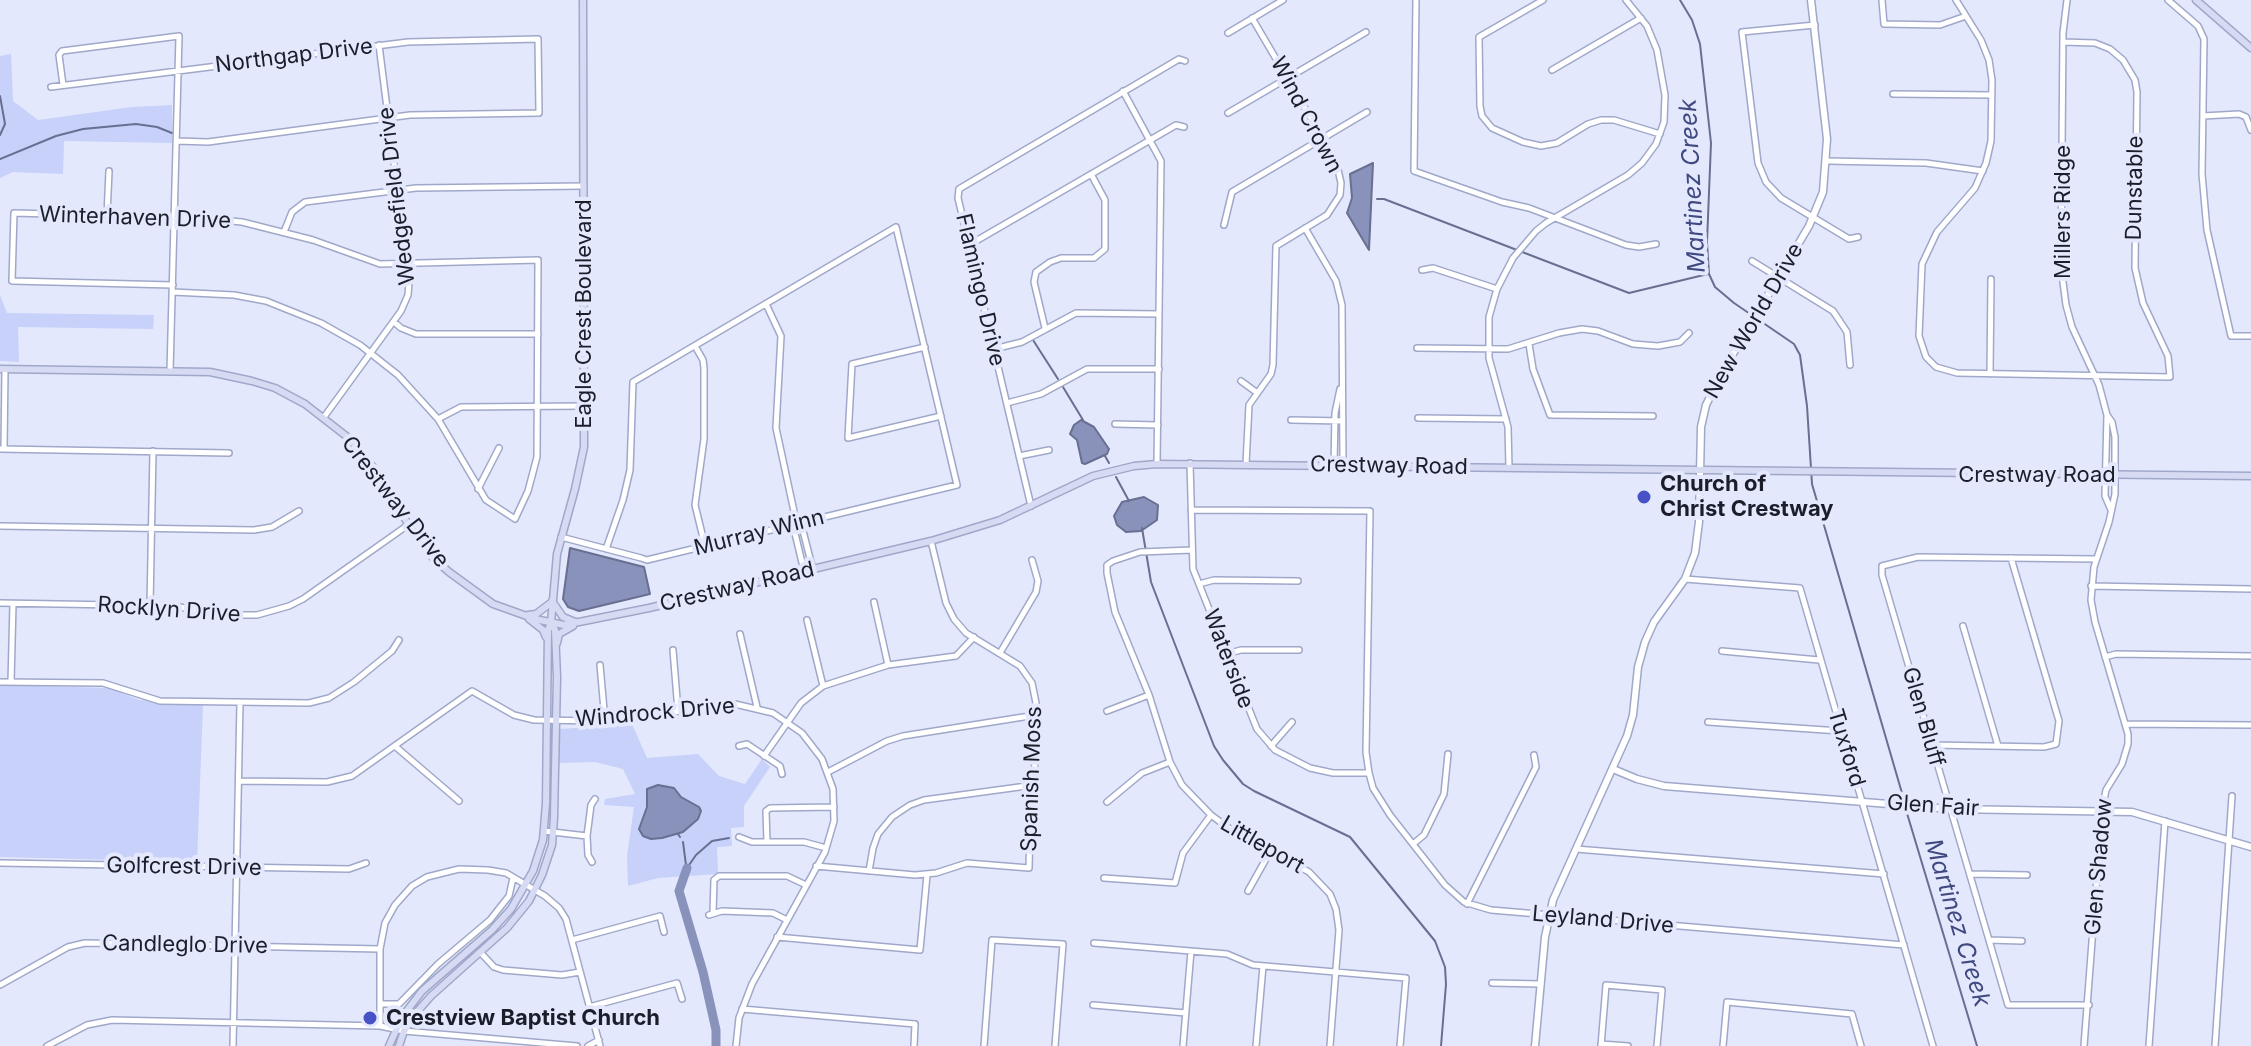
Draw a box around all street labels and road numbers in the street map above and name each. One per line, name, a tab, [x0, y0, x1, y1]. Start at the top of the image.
street label: Northgap Drive	[214, 33, 374, 79]
street label: Wind Crown	[1264, 53, 1348, 177]
street label: Wedgefield Drive	[373, 106, 421, 286]
street label: Dunstable	[2121, 135, 2149, 241]
street label: Millers Ridge	[2050, 145, 2076, 279]
street label: Eagle Crest Boulevard	[571, 199, 597, 429]
street label: Winterhaven Drive	[39, 201, 231, 235]
street label: Flamingo Drive	[950, 211, 1010, 369]
street label: New World Drive	[1699, 239, 1809, 403]
street label: Crestway Drive	[336, 431, 454, 573]
street label: Crestway Road	[1310, 451, 1468, 481]
street label: Crestway Road	[1958, 462, 2116, 488]
street label: Murray Winn	[691, 504, 827, 562]
street label: Crestway Road	[657, 556, 817, 618]
street label: Rocklyn Drive	[97, 592, 241, 628]
street label: Waterside	[1197, 606, 1259, 712]
street label: Glen Bluff	[1896, 664, 1950, 770]
street label: Windrock Drive	[574, 693, 736, 733]
street label: Spanish Moss	[1016, 706, 1048, 852]
street label: Tuxford	[1822, 706, 1870, 790]
street label: Glen Fair	[1886, 790, 1980, 822]
street label: Glen Shadow	[2080, 797, 2118, 937]
street label: Littleport	[1215, 811, 1309, 879]
street label: Golfcrest Drive	[106, 852, 262, 882]
street label: Leyland Drive	[1531, 901, 1675, 939]
street label: Candleglo Drive	[102, 930, 268, 960]

